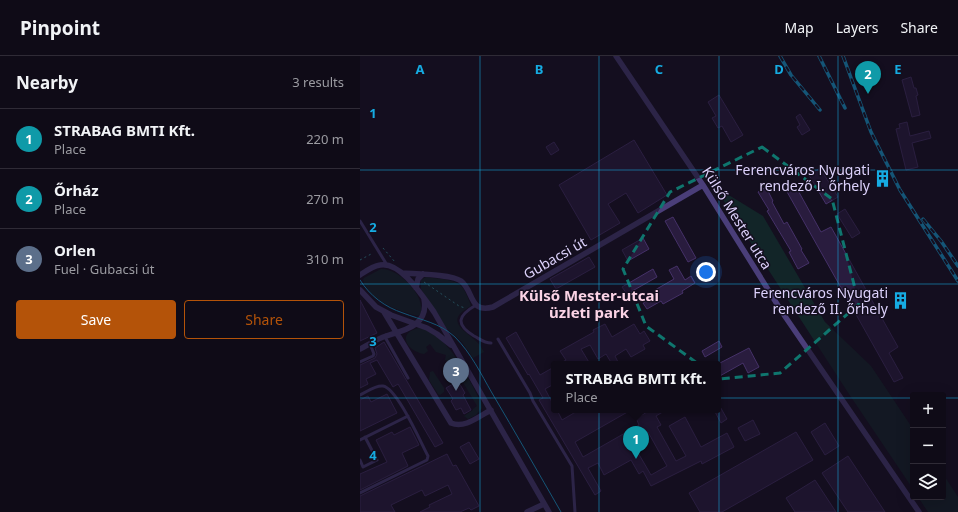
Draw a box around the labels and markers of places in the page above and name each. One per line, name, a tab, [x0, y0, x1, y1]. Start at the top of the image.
pin: 2	[855, 61, 881, 94]
place label: Ferencváros Nyugati rendező I. őrhely	[735, 160, 871, 195]
building icon: Ferencváros Nyugati rendező I. őrhely	[873, 168, 893, 188]
place label: Ferencváros Nyugati rendező II. őrhely	[753, 283, 889, 318]
building icon: Ferencváros Nyugati rendező II. őrhely	[891, 291, 911, 311]
pin: 3	[443, 358, 469, 391]
pin: 1	[623, 426, 649, 459]

